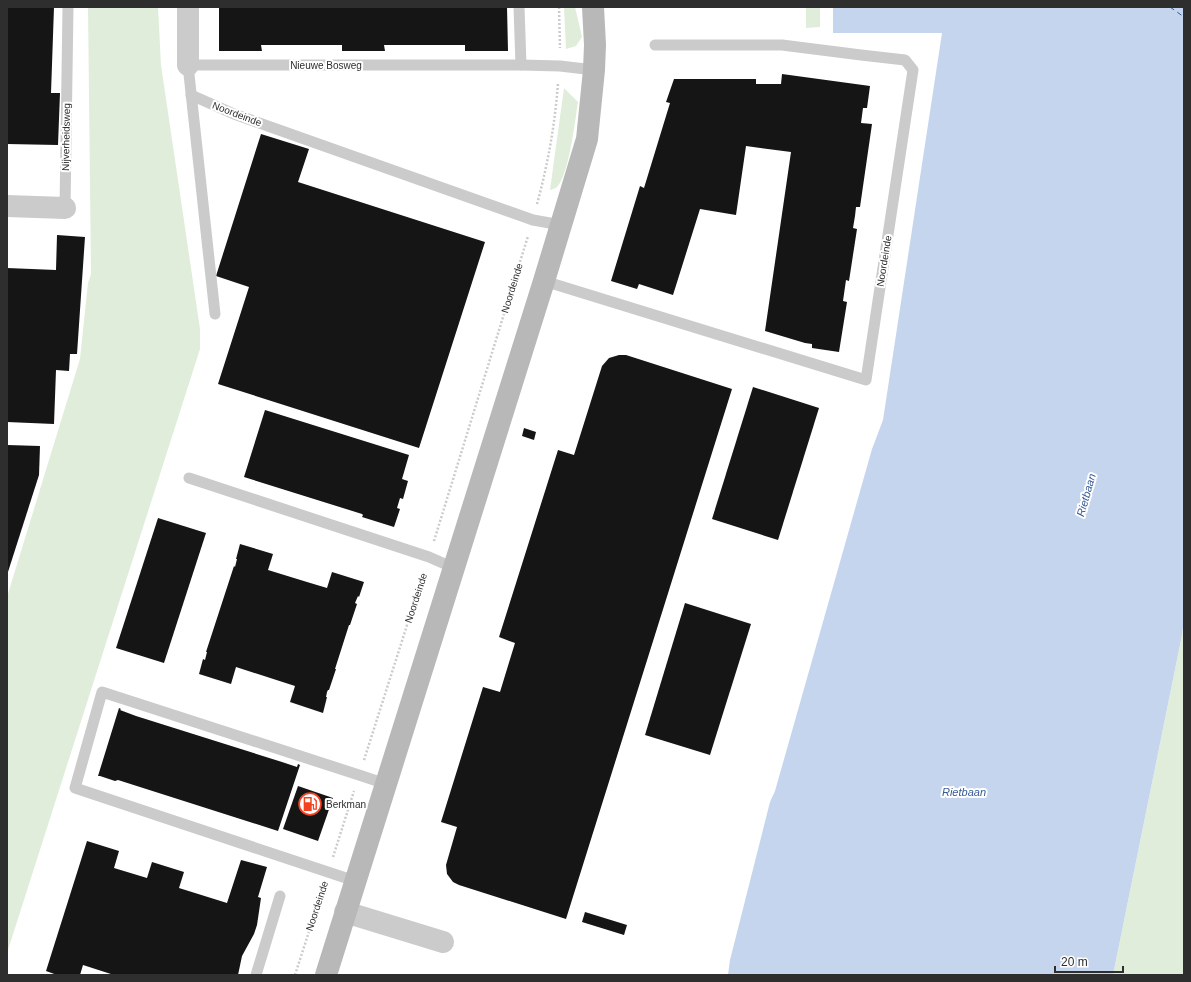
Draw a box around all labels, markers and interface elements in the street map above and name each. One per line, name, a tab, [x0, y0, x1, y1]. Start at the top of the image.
street label: Nieuwe Bosweg	[290, 60, 362, 71]
street label: Noordeinde	[211, 100, 264, 129]
street label: Nijverheidsweg	[60, 103, 72, 171]
street label: Noordeinde	[875, 234, 894, 287]
street label: Noordeinde	[499, 261, 525, 314]
water label: Rietbaan	[1074, 472, 1098, 518]
street label: Noordeinde	[403, 571, 429, 624]
water label: Rietbaan	[942, 786, 986, 798]
fuel station icon: Berkman	[297, 791, 323, 817]
place label: Berkman	[326, 799, 366, 810]
street label: Noordeinde	[304, 879, 330, 932]
scale bar	[1055, 948, 1123, 974]
text: 20 m	[1061, 955, 1088, 969]

